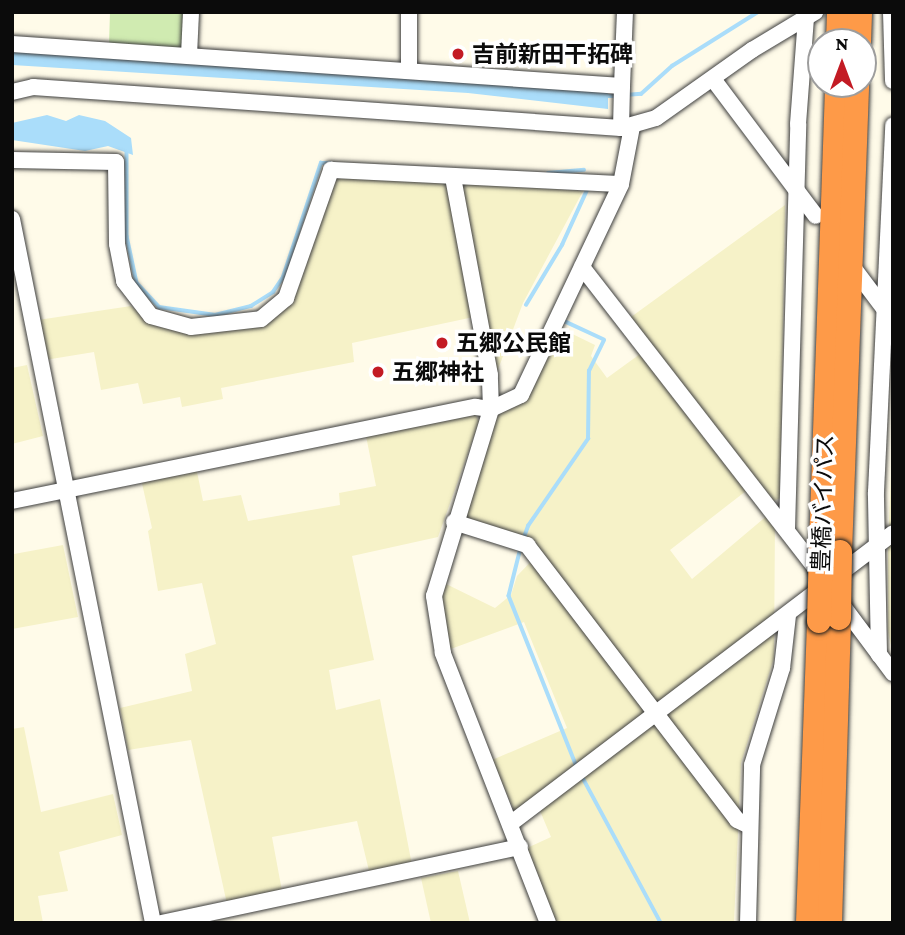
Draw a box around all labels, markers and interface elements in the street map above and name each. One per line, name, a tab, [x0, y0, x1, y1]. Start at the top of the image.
north arrow	[807, 28, 877, 98]
text: N	[836, 33, 848, 54]
place label: 吉前新田干拓碑	[472, 40, 633, 68]
marker: 吉前新田干拓碑	[450, 46, 466, 62]
place label: 五郷公民館	[456, 329, 571, 357]
marker: 五郷公民館	[434, 335, 450, 351]
place label: 五郷神社	[392, 358, 484, 386]
marker: 五郷神社	[370, 364, 386, 380]
street label: 豊橋バイパス	[807, 434, 839, 572]

